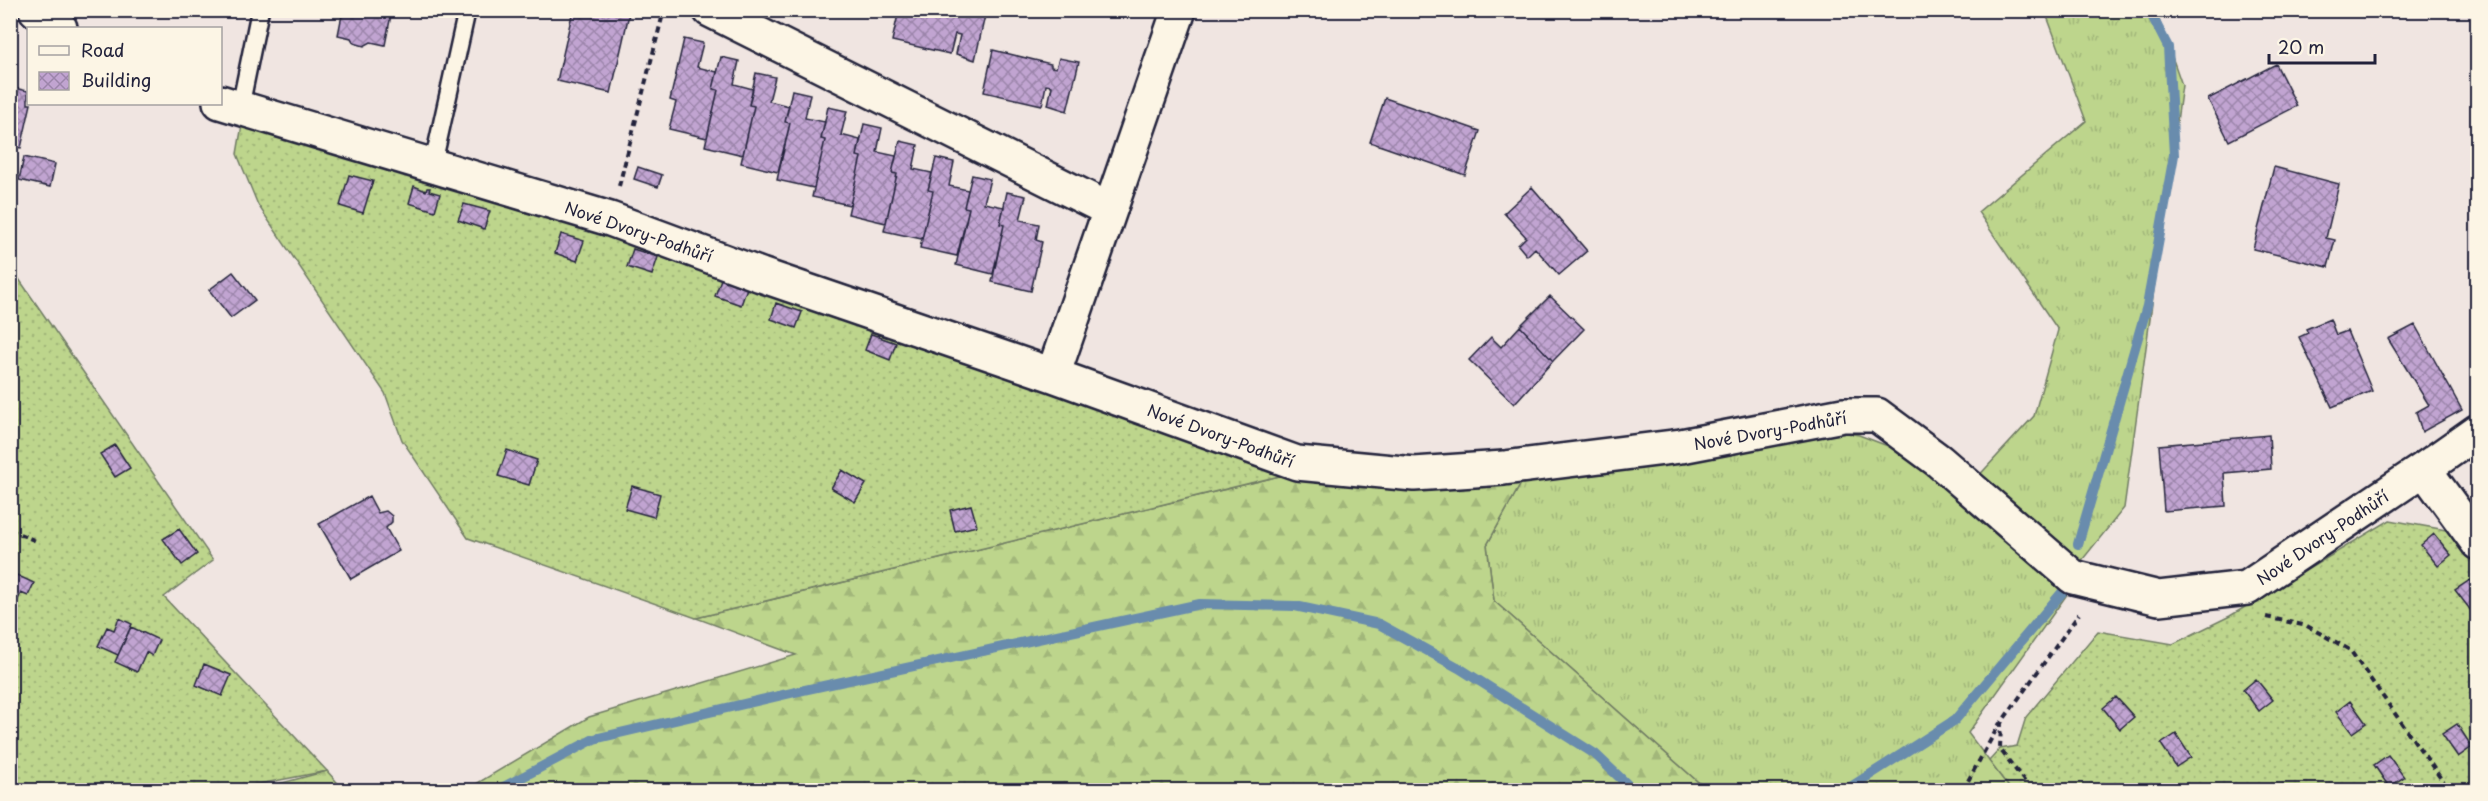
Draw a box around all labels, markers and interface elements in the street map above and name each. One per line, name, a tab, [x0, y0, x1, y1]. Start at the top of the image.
legend	[27, 27, 222, 105]
scale bar	[2269, 27, 2376, 65]
text: 20 m	[2278, 33, 2324, 60]
text: Road	[81, 36, 125, 63]
text: Building	[81, 66, 151, 93]
street label: Nové Dvory-Podhůří	[562, 194, 717, 268]
street label: Nové Dvory-Podhůří	[1144, 397, 1298, 473]
street label: Nové Dvory-Podhůří	[1692, 405, 1849, 455]
street label: Nové Dvory-Podhůří	[2251, 483, 2393, 590]

